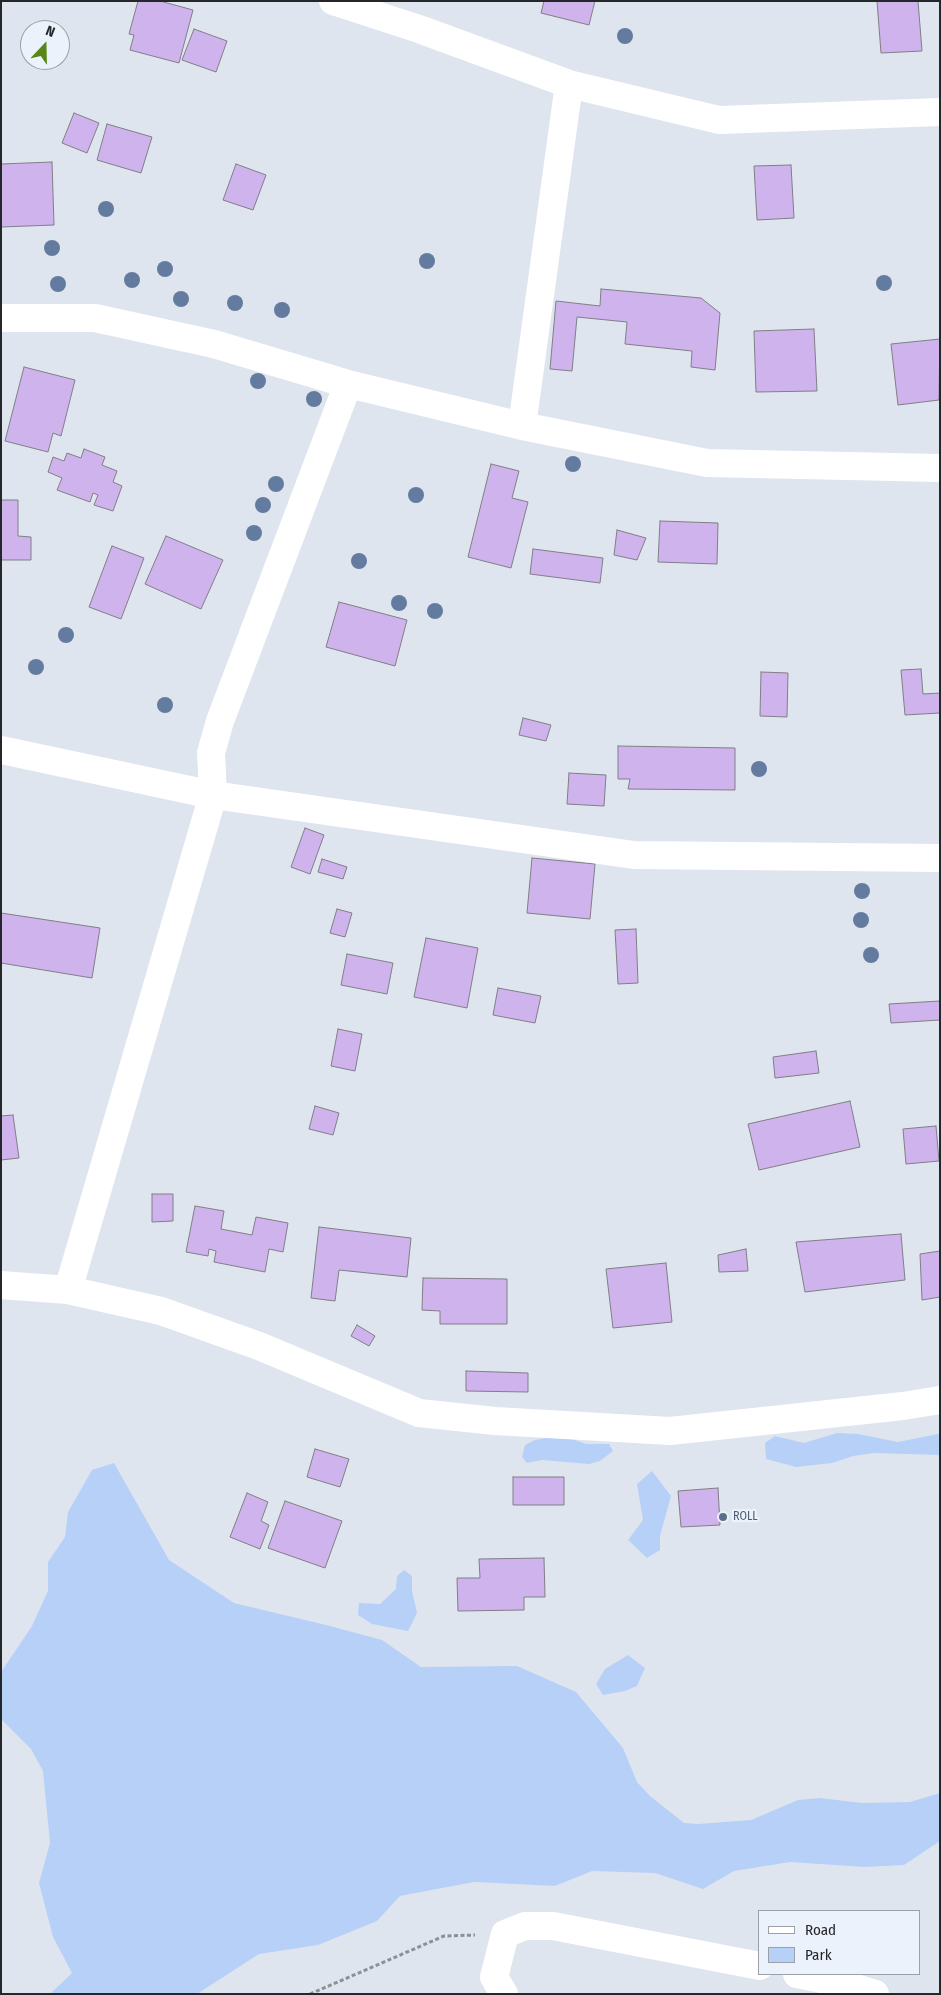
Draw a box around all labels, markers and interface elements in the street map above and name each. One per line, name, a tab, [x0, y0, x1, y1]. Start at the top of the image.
north arrow	[20, 20, 70, 70]
text: N	[43, 22, 57, 41]
place label: ROLL	[733, 1510, 758, 1524]
marker: ROLL	[717, 1511, 729, 1523]
legend	[758, 1910, 921, 1975]
text: Road	[805, 1921, 836, 1939]
text: Park	[805, 1946, 832, 1964]

